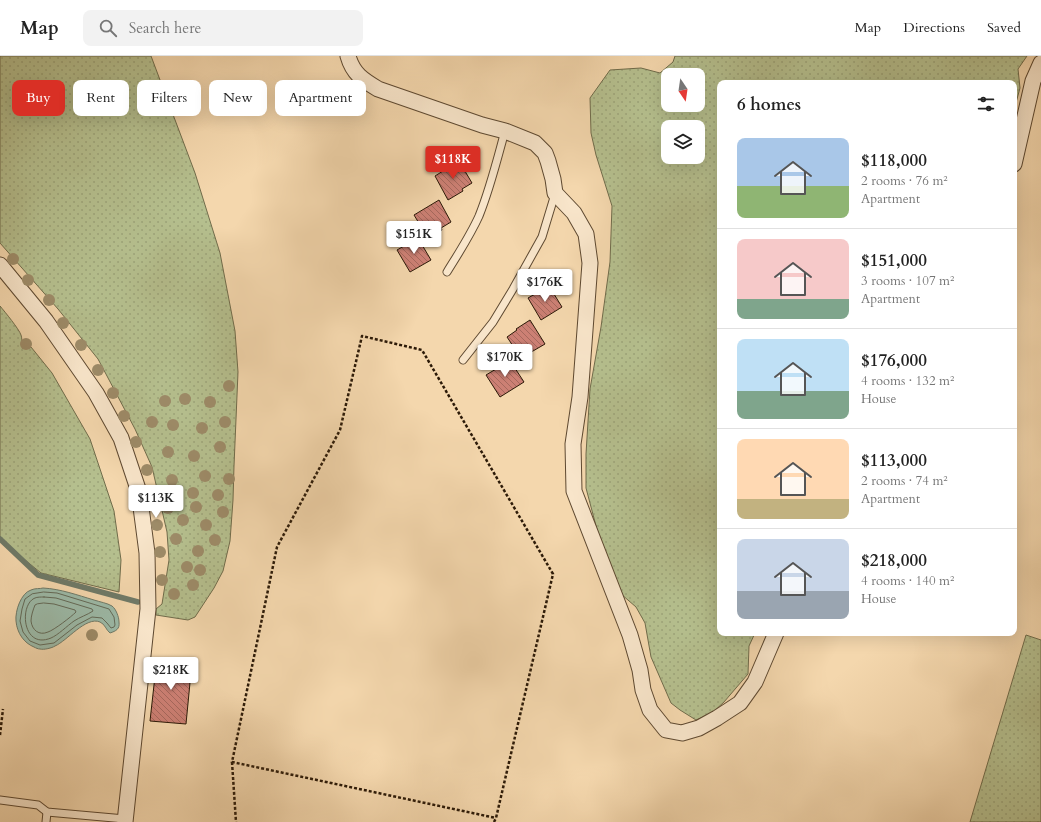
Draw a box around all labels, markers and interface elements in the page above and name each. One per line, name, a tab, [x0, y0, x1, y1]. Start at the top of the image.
search box	[83, 10, 363, 46]
text: Map	[20, 15, 59, 41]
icon: search	[97, 17, 119, 39]
text: Search here	[129, 18, 201, 38]
text: Map	[855, 18, 881, 37]
text: Directions	[903, 18, 965, 37]
text: Saved	[987, 18, 1021, 37]
north arrow	[661, 68, 705, 112]
map controls	[661, 68, 705, 164]
chip: Buy	[12, 80, 65, 116]
chip: Rent	[73, 80, 129, 116]
chip: Filters	[137, 80, 201, 116]
chip: New	[209, 80, 267, 116]
chip: Apartment	[275, 80, 366, 116]
text: 6 homes	[737, 93, 801, 116]
icon: filters	[975, 93, 997, 115]
button: layers	[661, 120, 705, 164]
pin: $118K	[425, 146, 481, 180]
text: $118,000	[861, 149, 927, 172]
text: $118K	[434, 150, 472, 168]
icon: home	[769, 154, 817, 202]
text: 2 rooms · 76 m²	[861, 172, 948, 190]
text: Apartment	[861, 190, 920, 208]
pin: $151K	[386, 221, 442, 255]
text: $151K	[395, 225, 433, 243]
text: $151,000	[861, 249, 927, 272]
icon: home	[769, 255, 817, 303]
pin: $176K	[517, 269, 573, 303]
text: 3 rooms · 107 m²	[861, 272, 954, 290]
text: $176K	[526, 273, 564, 291]
text: Apartment	[861, 290, 920, 308]
pin: $170K	[477, 344, 533, 378]
text: $170K	[486, 348, 524, 366]
text: $176,000	[861, 349, 927, 372]
icon: home	[769, 355, 817, 403]
text: 4 rooms · 132 m²	[861, 372, 954, 390]
text: House	[861, 390, 896, 408]
text: $113,000	[861, 449, 927, 472]
icon: home	[769, 455, 817, 503]
text: 2 rooms · 74 m²	[861, 472, 948, 490]
pin: $113K	[128, 485, 184, 519]
text: $113K	[137, 489, 175, 507]
text: Apartment	[861, 490, 920, 508]
text: $218,000	[861, 549, 927, 572]
icon: home	[769, 555, 817, 603]
text: 4 rooms · 140 m²	[861, 572, 954, 590]
text: House	[861, 590, 896, 608]
pin: $218K	[143, 657, 199, 691]
text: $218K	[152, 661, 190, 679]

